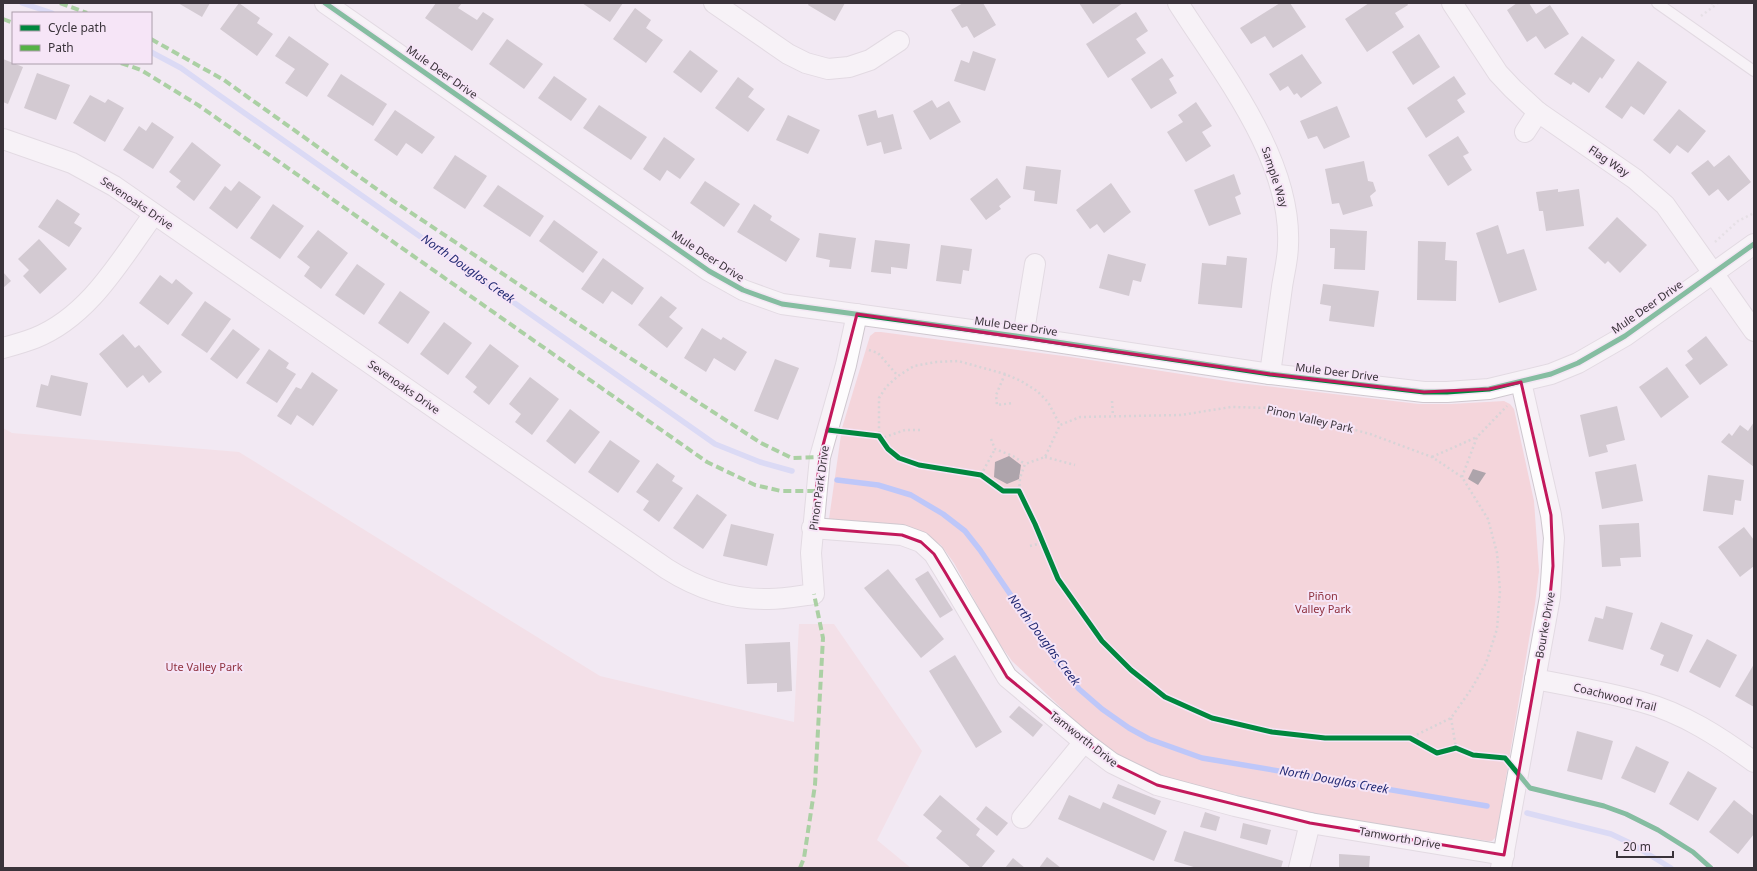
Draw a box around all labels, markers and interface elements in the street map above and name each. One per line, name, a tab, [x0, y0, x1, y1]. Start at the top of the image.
legend	[12, 12, 152, 64]
text: Cycle path	[48, 19, 106, 36]
text: Path	[48, 39, 74, 56]
street label: Mule Deer Drive	[404, 41, 481, 102]
street label: Flag Way	[1586, 141, 1633, 180]
street label: Sample Way	[1259, 145, 1292, 209]
street label: Sevenoaks Drive	[98, 173, 177, 232]
street label: Mule Deer Drive	[669, 226, 747, 285]
water label: North Douglas Creek	[418, 230, 519, 308]
street label: Mule Deer Drive	[1608, 276, 1685, 337]
street label: Mule Deer Drive	[974, 312, 1059, 339]
street label: Sevenoaks Drive	[365, 356, 443, 417]
street label: Mule Deer Drive	[1295, 359, 1380, 384]
street label: Pinon Valley Park	[1265, 401, 1355, 436]
street label: Pinon Park Drive	[805, 444, 832, 532]
park label: Piñon Valley Park	[1295, 588, 1351, 616]
water label: North Douglas Creek	[1004, 590, 1085, 690]
street label: Bourke Drive	[1531, 590, 1558, 659]
park label: Ute Valley Park	[166, 659, 243, 674]
street label: Coachwood Trail	[1572, 679, 1658, 714]
street label: Tamworth Drive	[1047, 707, 1121, 770]
water label: North Douglas Creek	[1278, 762, 1391, 798]
street label: Tamworth Drive	[1358, 823, 1442, 852]
scale bar	[1617, 833, 1673, 859]
text: 20 m	[1623, 838, 1651, 855]

